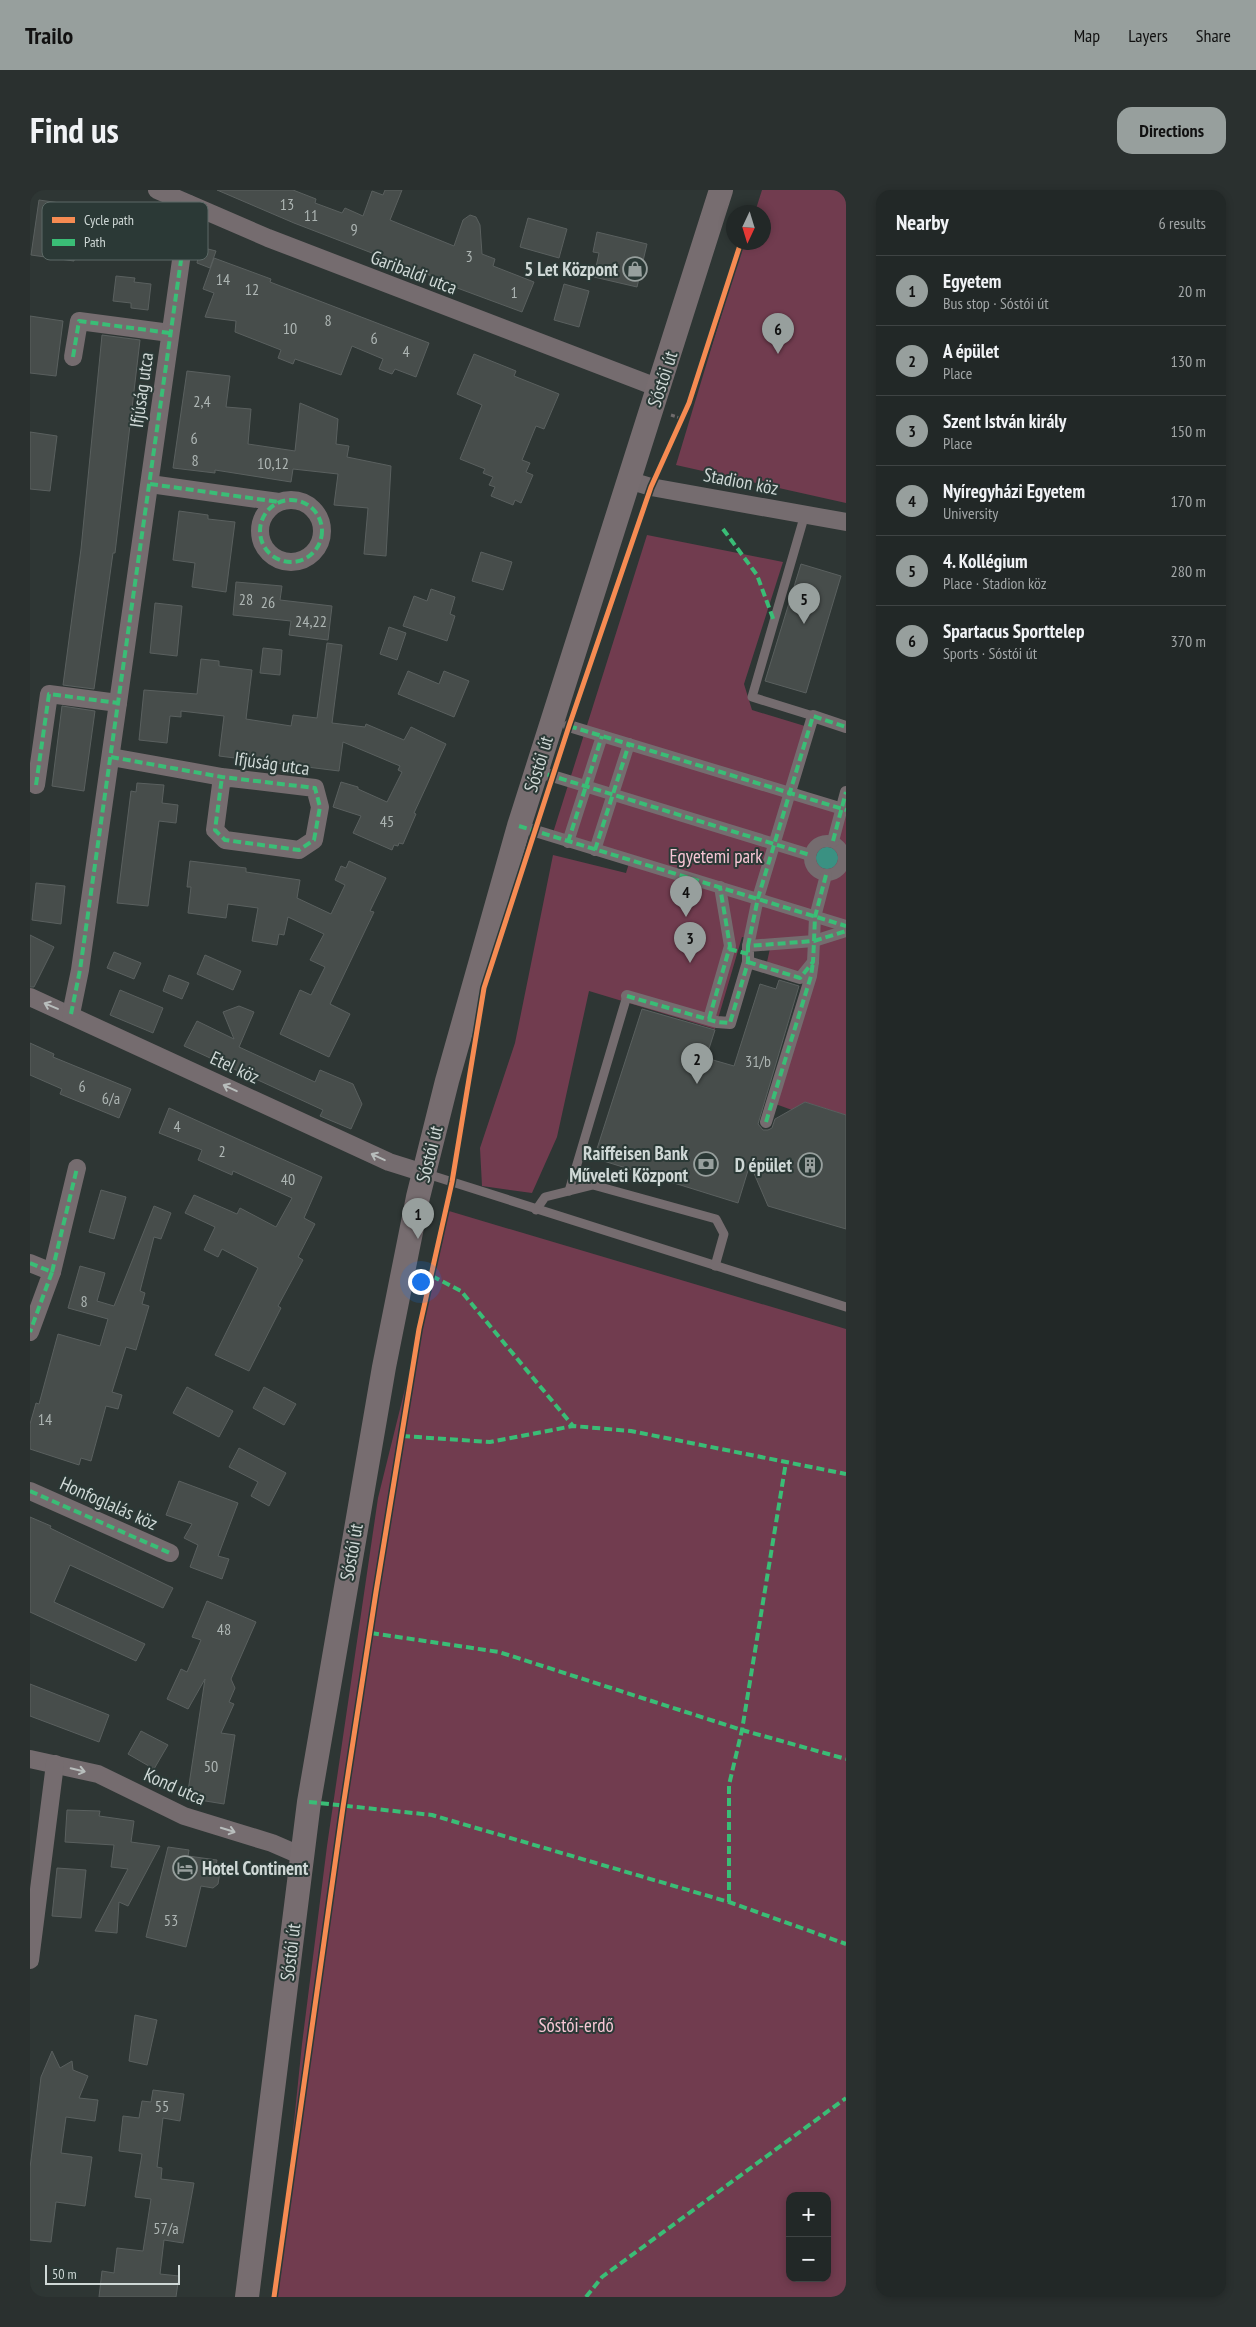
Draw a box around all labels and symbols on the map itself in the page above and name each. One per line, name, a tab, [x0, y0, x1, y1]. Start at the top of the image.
house number: 13	[280, 194, 294, 214]
legend	[42, 202, 208, 260]
house number: 11	[304, 205, 318, 225]
north arrow	[726, 205, 771, 250]
text: Cycle path	[84, 211, 134, 229]
house number: 9	[350, 219, 358, 239]
text: Path	[84, 233, 106, 251]
street label: Garibaldi utca	[367, 245, 461, 299]
house number: 3	[465, 246, 473, 266]
shop icon: 5 Let Központ	[622, 256, 648, 282]
place label: 5 Let Központ	[524, 257, 618, 281]
house number: 14	[216, 269, 230, 289]
house number: 12	[245, 279, 259, 299]
house number: 1	[510, 282, 518, 302]
house number: 8	[324, 310, 332, 330]
pin: 6	[762, 313, 794, 354]
house number: 10	[283, 318, 297, 338]
house number: 6	[370, 328, 378, 348]
house number: 4	[402, 341, 410, 361]
street label: Sóstói út	[642, 347, 683, 410]
street label: Ifjúság utca	[124, 351, 158, 429]
house number: 2,4	[193, 391, 211, 411]
house number: 6	[190, 428, 198, 448]
house number: 8	[191, 450, 199, 470]
house number: 10,12	[257, 453, 289, 473]
street label: Stadion köz	[701, 462, 781, 500]
pin: 5	[788, 583, 820, 624]
house number: 28	[239, 589, 253, 609]
house number: 26	[261, 592, 275, 612]
house number: 24,22	[295, 611, 327, 631]
street label: Sóstói út	[518, 732, 558, 795]
street label: Ifjúság utca	[233, 746, 311, 780]
house number: 45	[380, 811, 394, 831]
park label: Egyetemi park	[669, 844, 763, 868]
pin: 4	[670, 876, 702, 917]
pin: 3	[674, 922, 706, 963]
one-way arrow	[44, 1000, 59, 1010]
pin: 2	[681, 1043, 713, 1084]
street label: Etel köz	[207, 1045, 264, 1089]
house number: 31/b	[745, 1051, 771, 1071]
house number: 6	[78, 1076, 86, 1096]
one-way arrow	[223, 1083, 238, 1093]
house number: 6/a	[102, 1088, 120, 1108]
house number: 4	[173, 1116, 181, 1136]
street label: Sóstói út	[410, 1122, 448, 1185]
house number: 2	[218, 1141, 226, 1161]
place label: Raiffeisen Bank Műveleti Központ	[569, 1141, 688, 1187]
one-way arrow	[371, 1151, 386, 1161]
bank icon: Raiffeisen Bank Műveleti Központ	[693, 1151, 719, 1177]
building icon: D épület	[797, 1152, 823, 1178]
place label: D épület	[735, 1153, 792, 1177]
house number: 40	[281, 1169, 295, 1189]
pin: 1	[402, 1198, 434, 1239]
your location	[408, 1269, 434, 1295]
house number: 8	[80, 1291, 88, 1311]
house number: 14	[38, 1409, 52, 1429]
street label: Honfoglalás köz	[56, 1471, 162, 1535]
street label: Sóstói út	[334, 1521, 368, 1582]
house number: 48	[217, 1619, 231, 1639]
house number: 50	[204, 1756, 218, 1776]
street label: Kond utca	[140, 1762, 210, 1810]
one-way arrow	[69, 1766, 85, 1775]
one-way arrow	[220, 1825, 236, 1835]
hotel icon: Hotel Continent	[172, 1855, 198, 1881]
place label: Hotel Continent	[202, 1856, 309, 1880]
house number: 53	[164, 1910, 178, 1930]
street label: Sóstói út	[275, 1921, 306, 1982]
park label: Sóstói-erdő	[538, 2013, 614, 2037]
house number: 55	[155, 2096, 169, 2116]
house number: 57/a	[153, 2218, 179, 2238]
scale bar	[45, 2262, 180, 2285]

